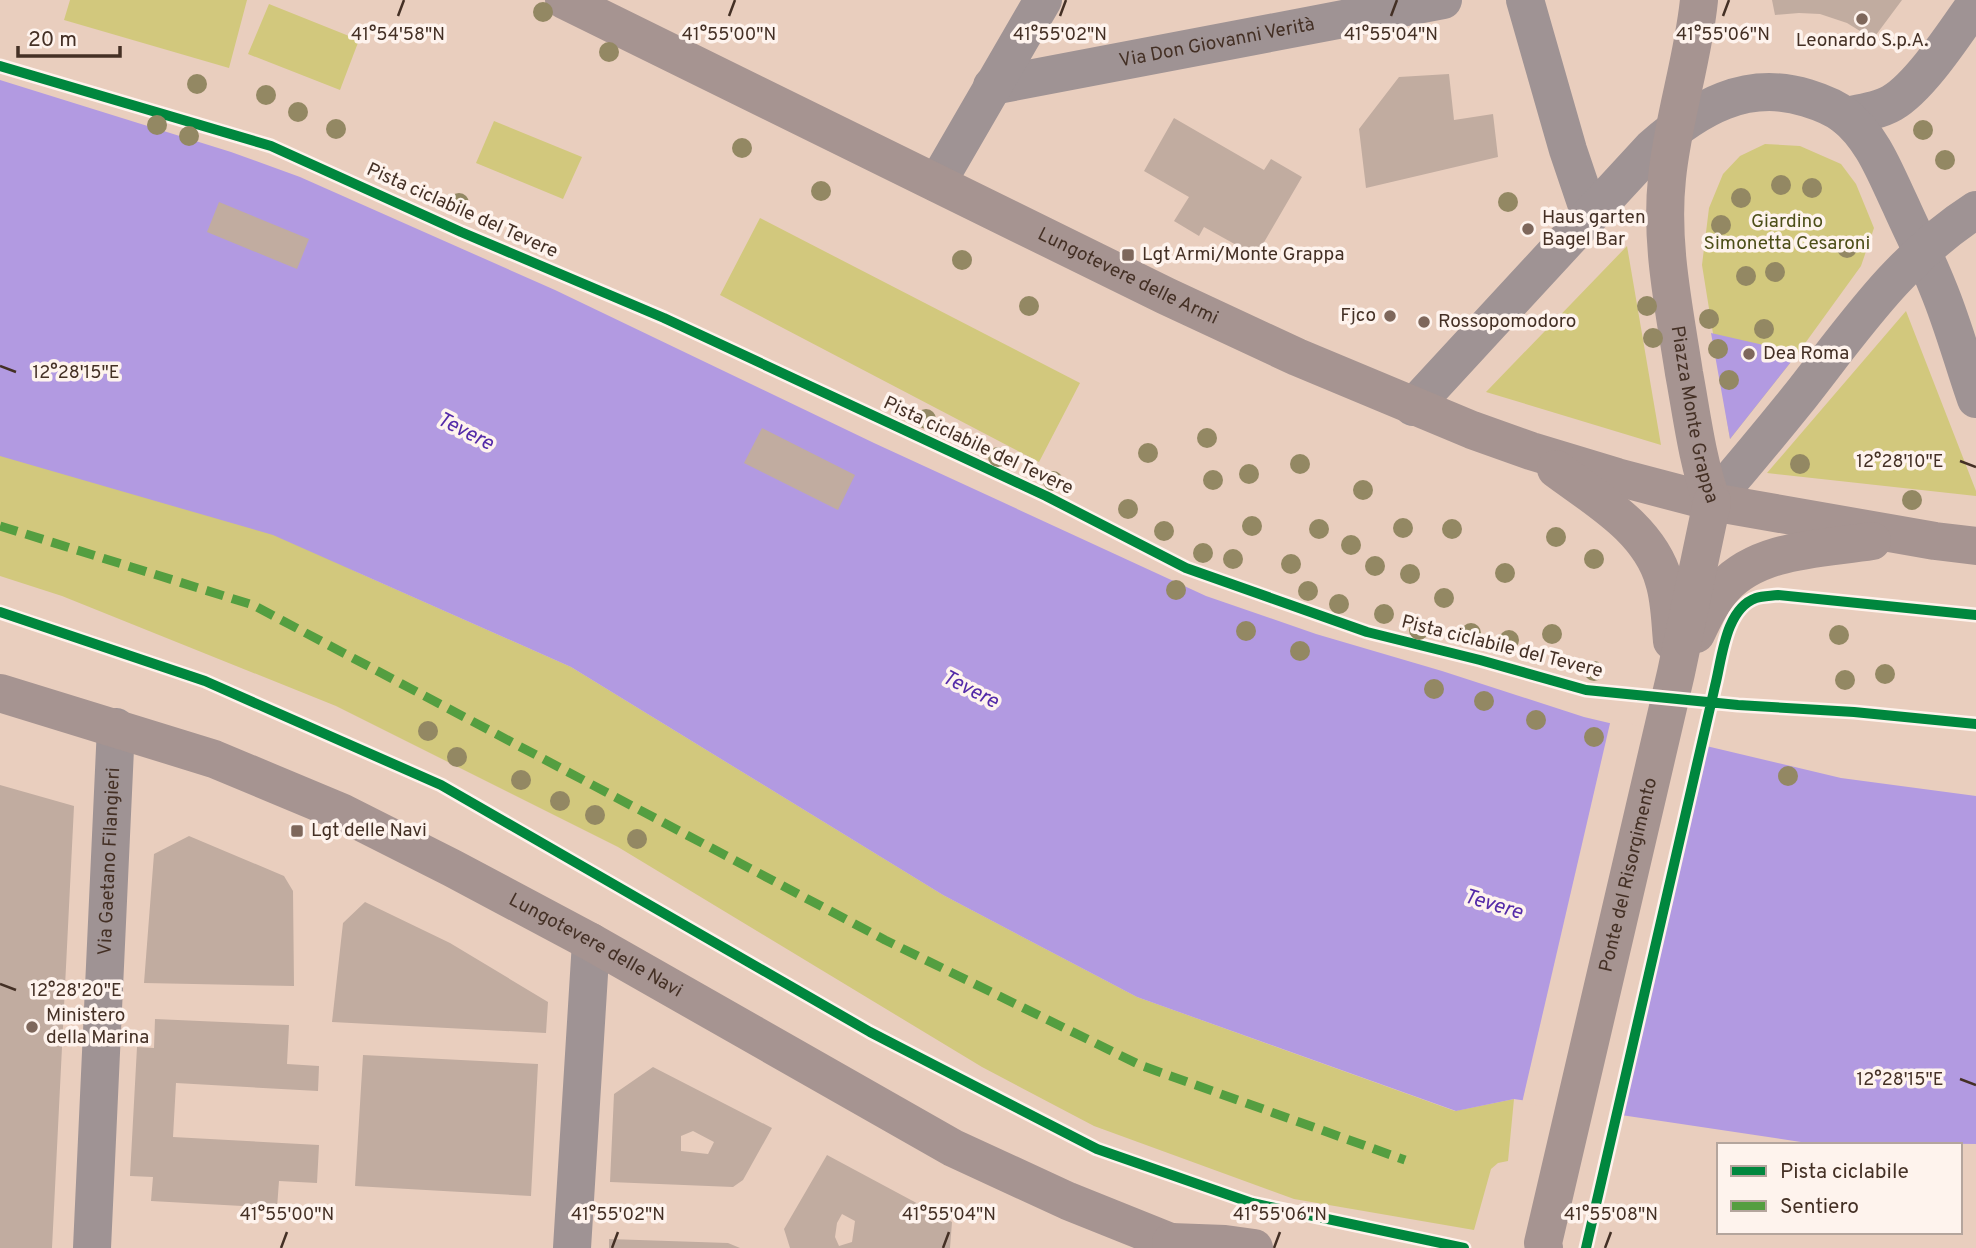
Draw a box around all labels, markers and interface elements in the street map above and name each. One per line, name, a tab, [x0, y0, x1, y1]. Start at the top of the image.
marker: Leonardo S.p.A.	[1854, 11, 1870, 27]
street label: Via Don Giovanni Verità	[1117, 13, 1317, 73]
scale bar	[18, 14, 119, 58]
text: 41°54'58"N	[351, 24, 445, 47]
text: 41°55'00"N	[682, 24, 776, 47]
text: 41°55'02"N	[1013, 24, 1107, 47]
text: 41°55'04"N	[1344, 24, 1438, 47]
text: 41°55'06"N	[1676, 24, 1770, 47]
text: 20 m	[28, 27, 77, 54]
place label: Leonardo S.p.A.	[1796, 29, 1928, 53]
street label: Pista ciclabile del Tevere	[363, 158, 561, 264]
place label: Haus garten Bagel Bar	[1542, 206, 1646, 252]
park label: Giardino Simonetta Cesaroni	[1704, 210, 1870, 256]
marker: Haus garten Bagel Bar	[1520, 221, 1536, 237]
street label: Lungotevere delle Armi	[1033, 223, 1222, 331]
place label: Lgt Armi/Monte Grappa	[1142, 243, 1344, 267]
marker: Lgt Armi/Monte Grappa	[1120, 247, 1136, 263]
place label: Fjco	[1340, 304, 1376, 328]
marker: Fjco	[1382, 308, 1398, 324]
place label: Rossopomodoro	[1438, 310, 1576, 334]
marker: Rossopomodoro	[1416, 314, 1432, 330]
street label: Piazza Monte Grappa	[1665, 324, 1724, 507]
place label: Dea Roma	[1763, 342, 1849, 366]
marker: Dea Roma	[1741, 346, 1757, 362]
text: 12°28'15"E	[33, 362, 119, 385]
street label: Pista ciclabile del Tevere	[879, 391, 1077, 501]
water label: Tevere	[432, 406, 499, 458]
text: 12°28'10"E	[1856, 451, 1944, 474]
street label: Pista ciclabile del Tevere	[1399, 610, 1605, 684]
water label: Tevere	[937, 664, 1004, 716]
street label: Via Gaetano Filangieri	[93, 767, 126, 956]
street label: Ponte del Risorgimento	[1595, 775, 1663, 975]
place label: Lgt delle Navi	[311, 819, 427, 843]
marker: Lgt delle Navi	[289, 823, 305, 839]
water label: Tevere	[1460, 883, 1527, 927]
street label: Lungotevere delle Navi	[504, 888, 687, 1003]
text: 12°28'20"E	[30, 980, 122, 1003]
place label: Ministero della Marina	[46, 1004, 149, 1050]
marker: Ministero della Marina	[24, 1019, 40, 1035]
text: 12°28'15"E	[1857, 1069, 1943, 1092]
legend	[1717, 1143, 1962, 1234]
text: Pista ciclabile	[1780, 1159, 1909, 1186]
text: Sentiero	[1780, 1194, 1859, 1221]
text: 41°55'00"N	[240, 1204, 334, 1227]
text: 41°55'02"N	[571, 1204, 665, 1227]
text: 41°55'04"N	[902, 1204, 996, 1227]
text: 41°55'06"N	[1233, 1204, 1327, 1227]
text: 41°55'08"N	[1564, 1204, 1658, 1227]

